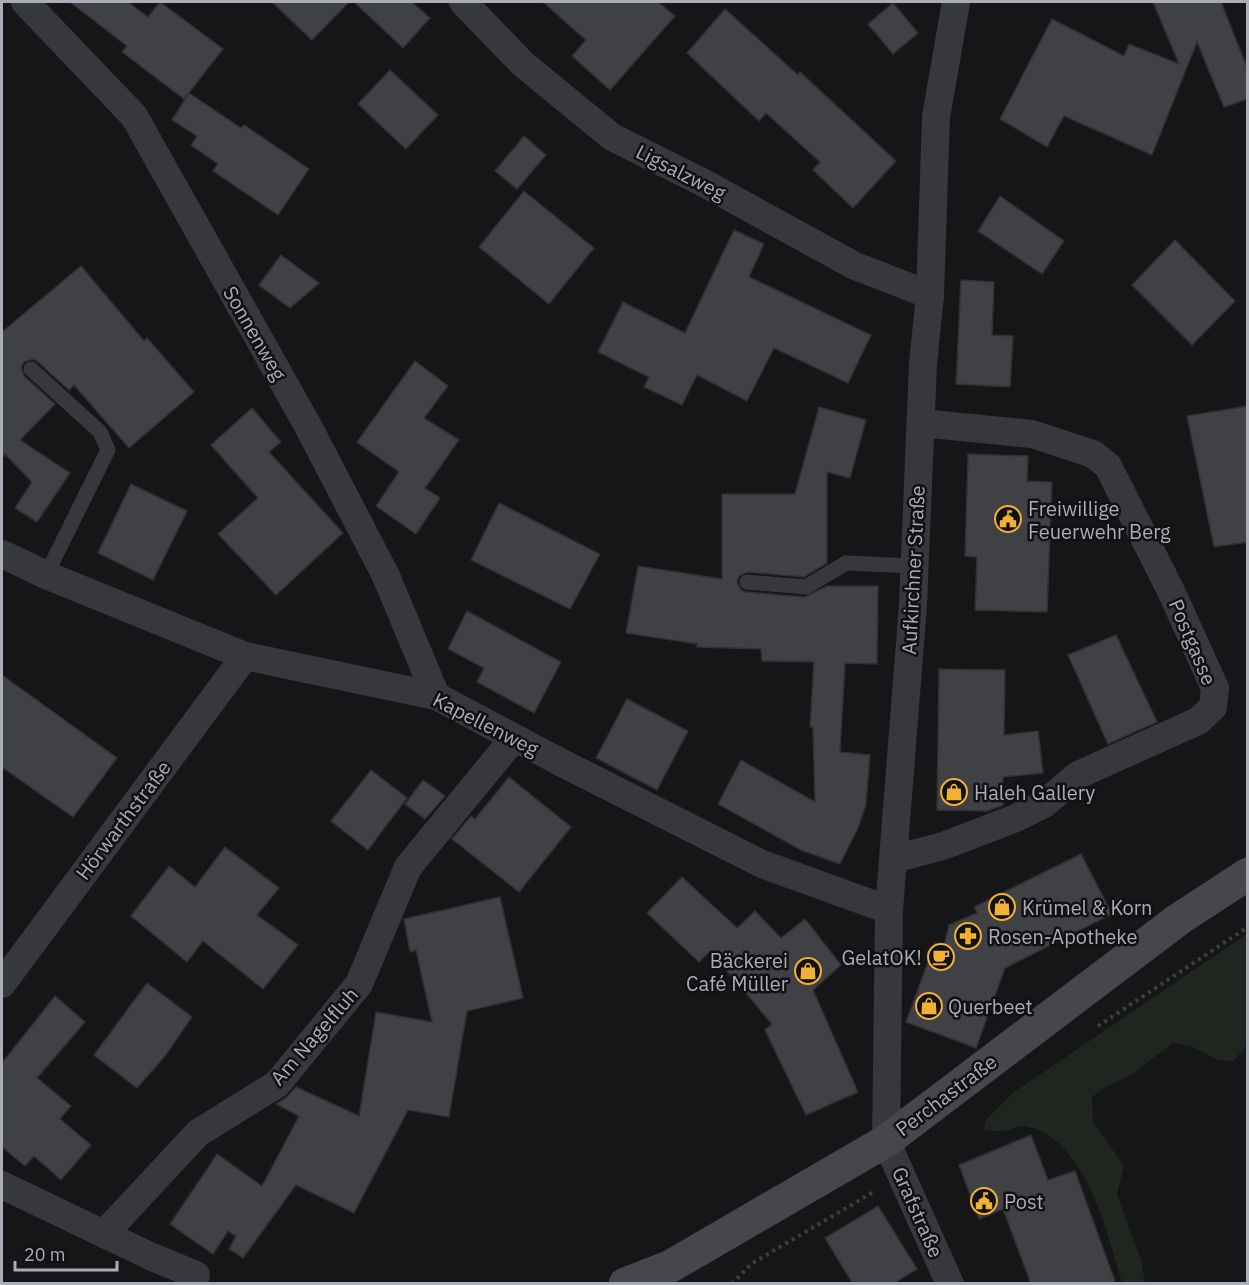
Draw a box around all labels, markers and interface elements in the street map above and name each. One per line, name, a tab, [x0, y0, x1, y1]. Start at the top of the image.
street label: Ligsalzweg	[631, 138, 731, 206]
street label: Sonnenweg	[217, 281, 293, 385]
street label: Aufkirchner Straße	[895, 485, 931, 655]
place label: Freiwillige Feuerwehr Berg	[1028, 495, 1171, 545]
public building icon: Freiwillige Feuerwehr Berg	[993, 504, 1023, 534]
street label: Postgasse	[1163, 595, 1223, 689]
street label: Kapellenweg	[428, 686, 544, 762]
street label: Hörwarthstraße	[69, 755, 177, 885]
shop icon: Haleh Gallery	[939, 777, 969, 807]
place label: Haleh Gallery	[974, 779, 1095, 806]
shop icon: Krümel & Korn	[987, 892, 1017, 922]
place label: Krümel & Korn	[1022, 894, 1152, 921]
pharmacy icon: Rosen-Apotheke	[953, 921, 983, 951]
place label: Rosen-Apotheke	[988, 923, 1138, 950]
cafe icon: GelatOK!	[926, 942, 956, 972]
place label: GelatOK!	[841, 944, 922, 971]
place label: Bäckerei Café Müller	[686, 947, 788, 997]
shop icon: Bäckerei Café Müller	[793, 956, 823, 986]
street label: Am Nagelfluh	[264, 981, 364, 1091]
shop icon: Querbeet	[914, 991, 944, 1021]
place label: Querbeet	[948, 993, 1032, 1020]
street label: Perchastraße	[890, 1048, 1002, 1142]
street label: Grafstraße	[886, 1162, 950, 1262]
public building icon: Post	[969, 1186, 999, 1216]
place label: Post	[1004, 1188, 1044, 1215]
scale bar	[15, 1234, 117, 1272]
text: 20 m	[24, 1243, 66, 1266]

